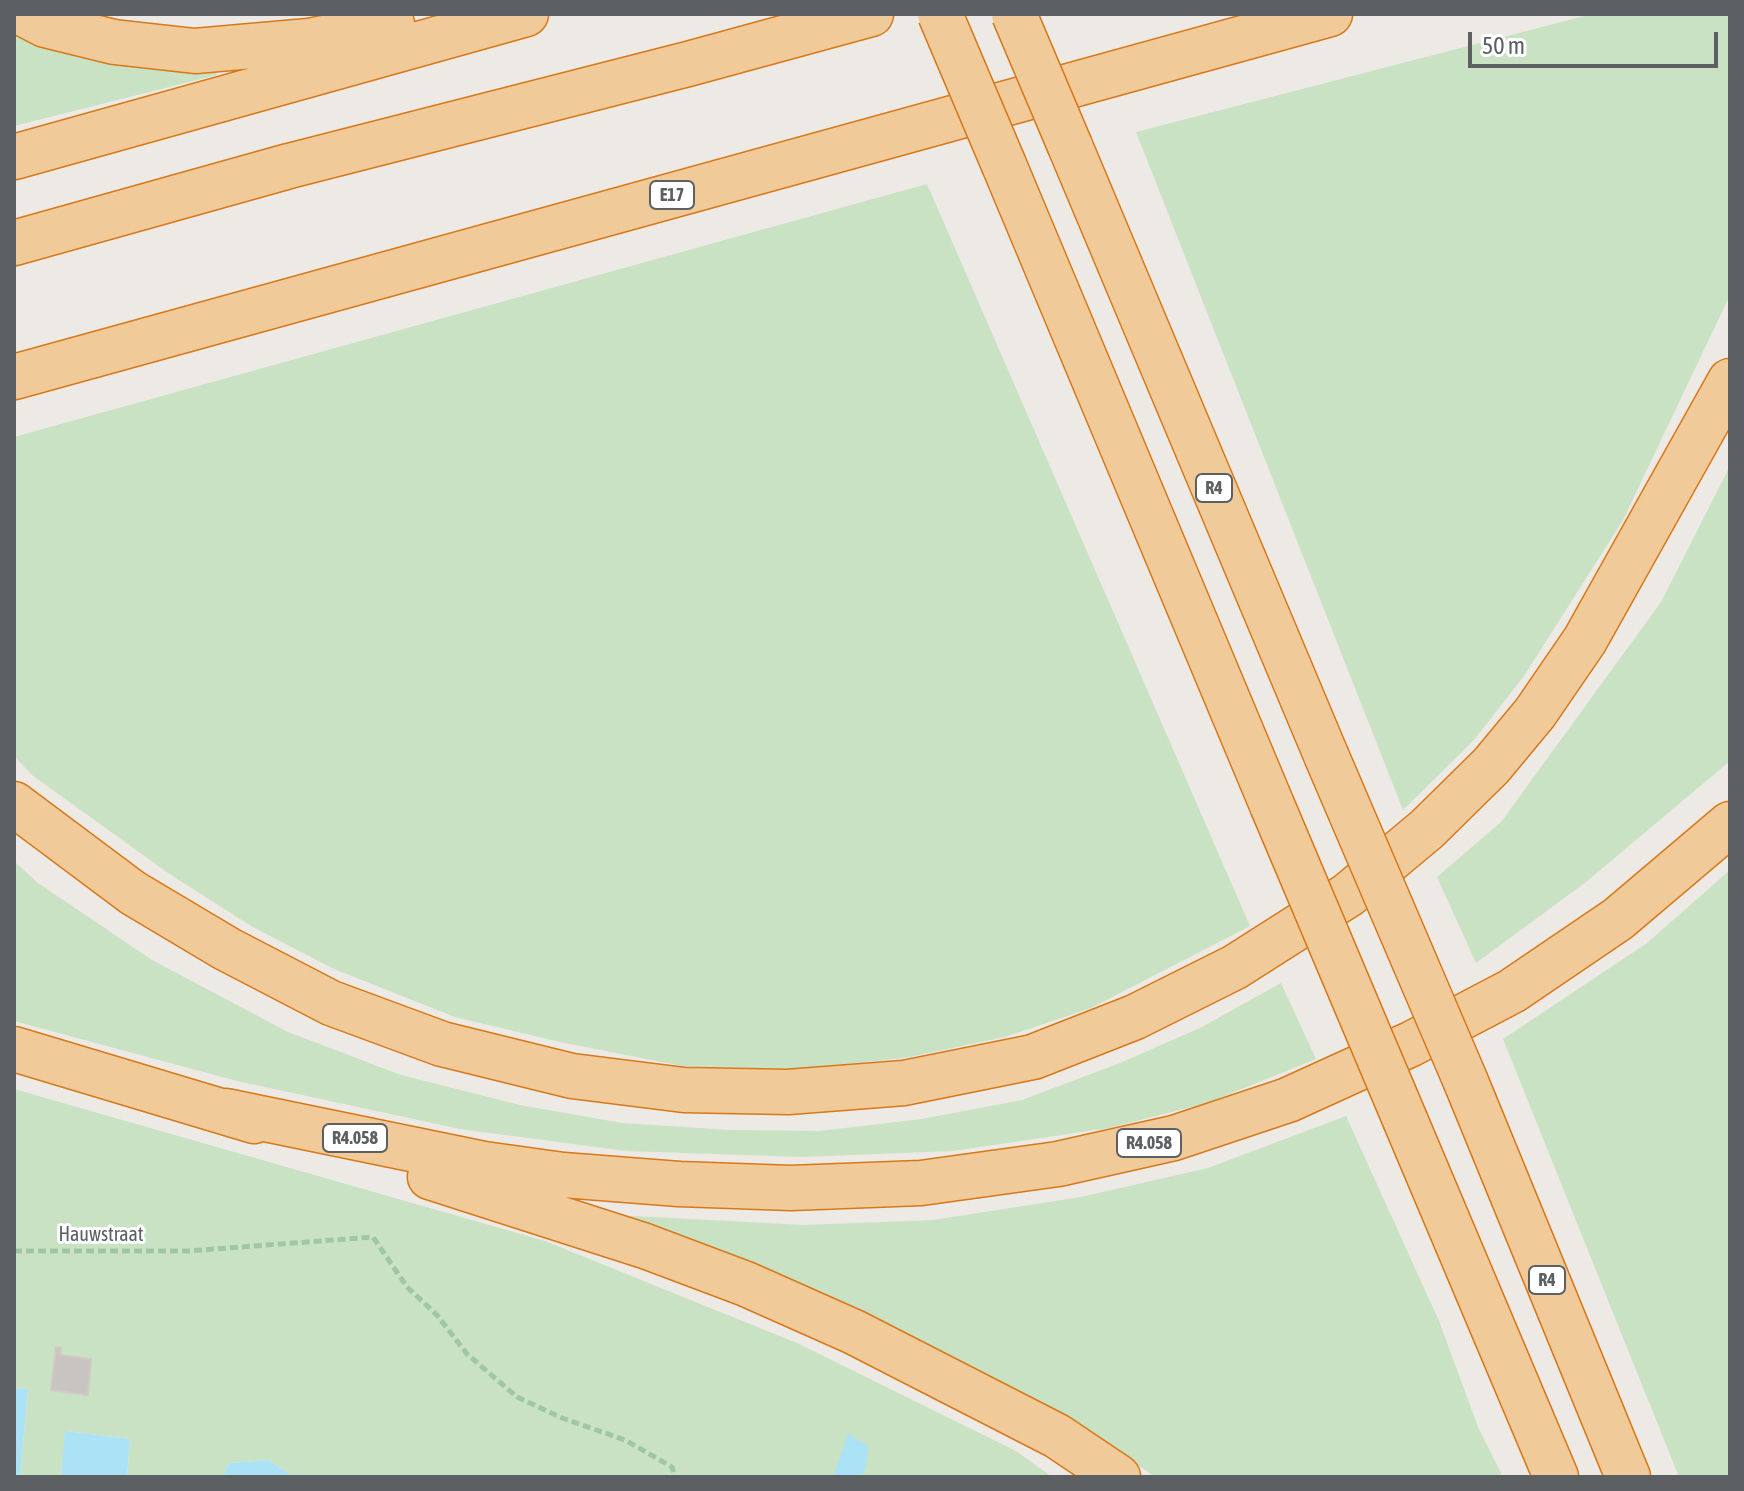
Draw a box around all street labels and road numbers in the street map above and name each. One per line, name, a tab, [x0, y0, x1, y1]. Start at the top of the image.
road number: E17	[650, 181, 694, 209]
road number: R4	[1196, 474, 1232, 502]
road number: R4.058	[323, 1124, 387, 1152]
road number: R4.058	[1117, 1129, 1181, 1157]
street label: Hauwstraat	[58, 1223, 144, 1247]
road number: R4	[1529, 1266, 1565, 1294]

